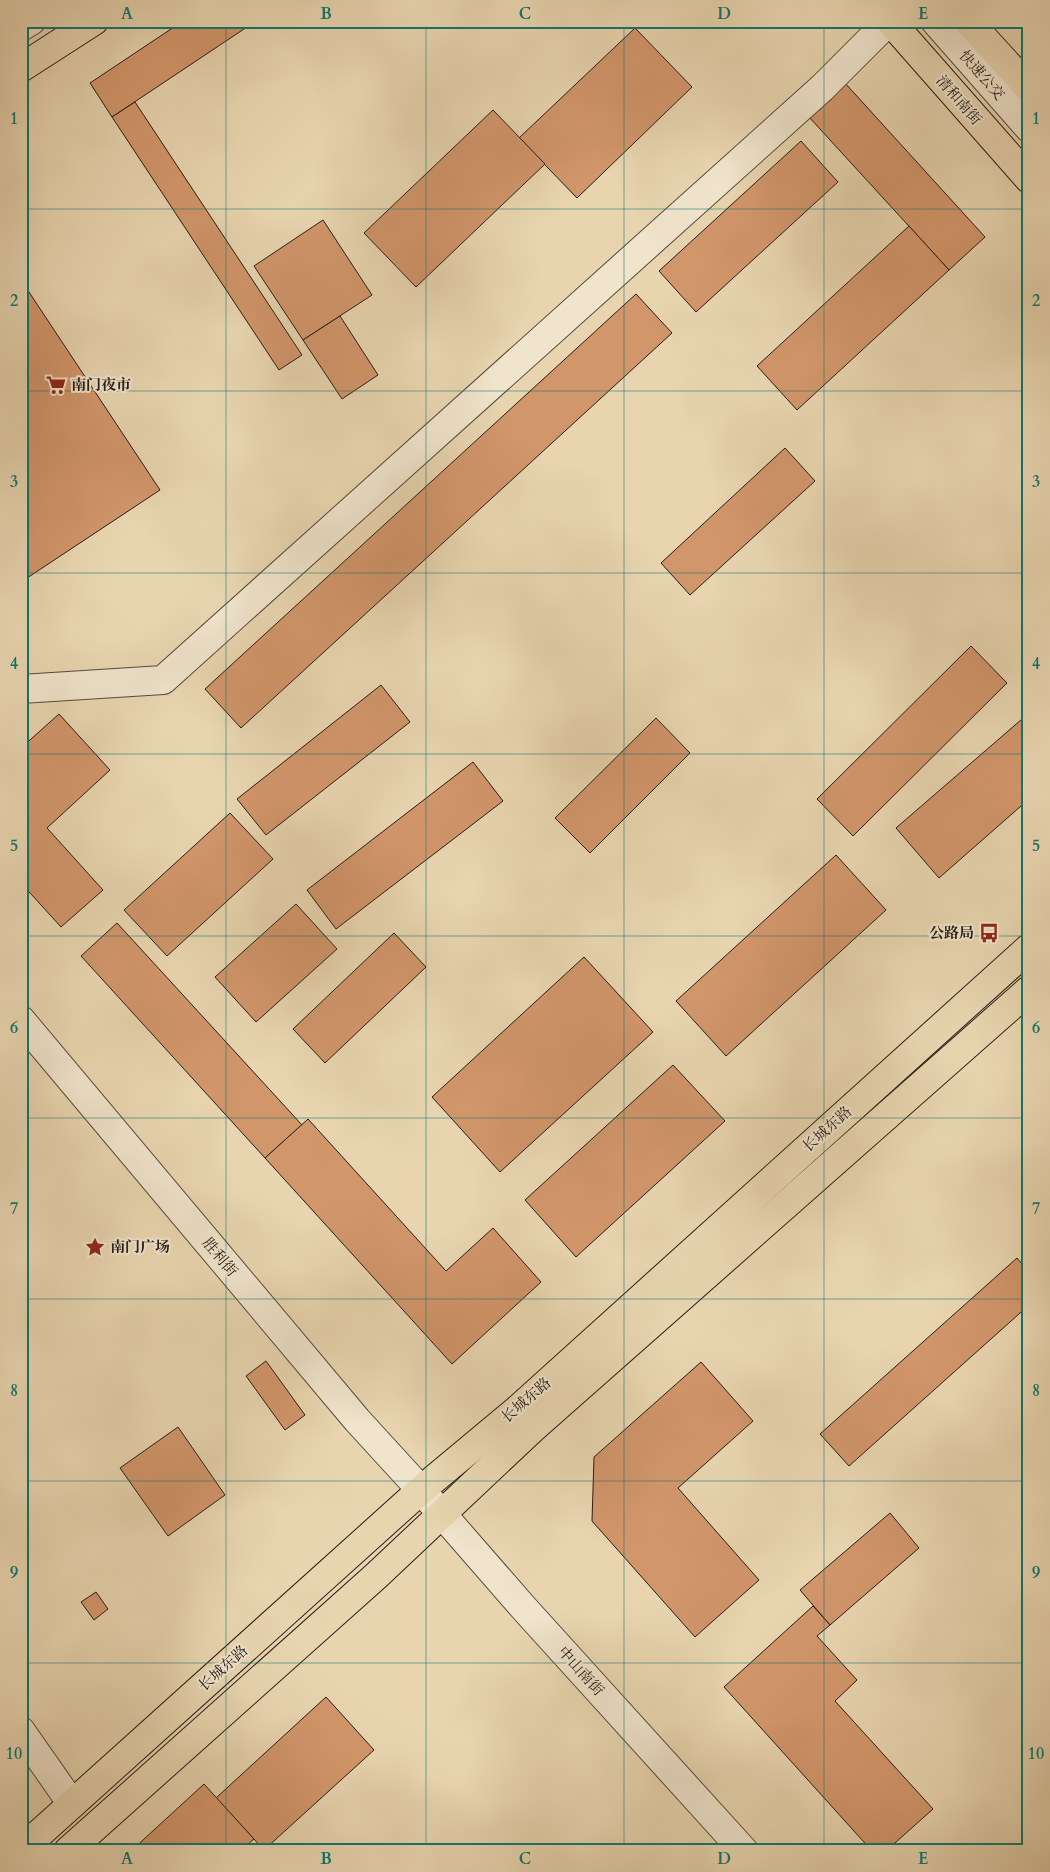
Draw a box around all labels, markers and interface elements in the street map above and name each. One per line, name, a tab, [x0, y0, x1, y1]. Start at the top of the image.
text: A	[121, 3, 133, 25]
text: B	[320, 3, 332, 25]
text: C	[519, 3, 531, 25]
text: D	[717, 3, 731, 25]
text: E	[918, 3, 928, 25]
street label: 快速公交	[955, 46, 1009, 104]
street label: 清和南街	[932, 71, 986, 129]
text: 1	[10, 108, 18, 130]
text: 1	[1032, 108, 1040, 130]
text: 2	[10, 290, 18, 312]
text: 2	[1032, 290, 1040, 312]
supermarket icon: 南门夜市	[45, 374, 67, 396]
place label: 南门夜市	[71, 375, 131, 395]
text: 3	[10, 471, 18, 493]
text: 3	[1032, 471, 1040, 493]
text: 4	[10, 653, 18, 675]
text: 4	[1032, 653, 1040, 675]
text: 5	[10, 835, 18, 857]
text: 5	[1032, 835, 1040, 857]
bus stop icon: 公路局	[978, 922, 1000, 944]
place label: 公路局	[929, 923, 974, 943]
text: 6	[10, 1017, 18, 1039]
text: 6	[1032, 1017, 1040, 1039]
street label: 长城东路	[798, 1101, 856, 1157]
text: 7	[10, 1198, 18, 1220]
text: 7	[1032, 1198, 1040, 1220]
street label: 胜利街	[198, 1233, 242, 1281]
place icon: 南门广场	[84, 1236, 106, 1258]
place label: 南门广场	[110, 1237, 170, 1257]
street label: 长城东路	[497, 1373, 555, 1427]
text: 8	[10, 1380, 18, 1402]
text: 8	[1032, 1380, 1040, 1402]
text: 9	[10, 1562, 18, 1584]
text: 9	[1032, 1562, 1040, 1584]
street label: 长城东路	[194, 1640, 252, 1696]
street label: 中山南街	[553, 1642, 609, 1700]
text: 10	[6, 1743, 22, 1765]
text: 10	[1028, 1743, 1044, 1765]
text: A	[121, 1848, 133, 1870]
text: B	[320, 1848, 332, 1870]
text: C	[519, 1848, 531, 1870]
text: D	[717, 1848, 731, 1870]
text: E	[918, 1848, 928, 1870]

